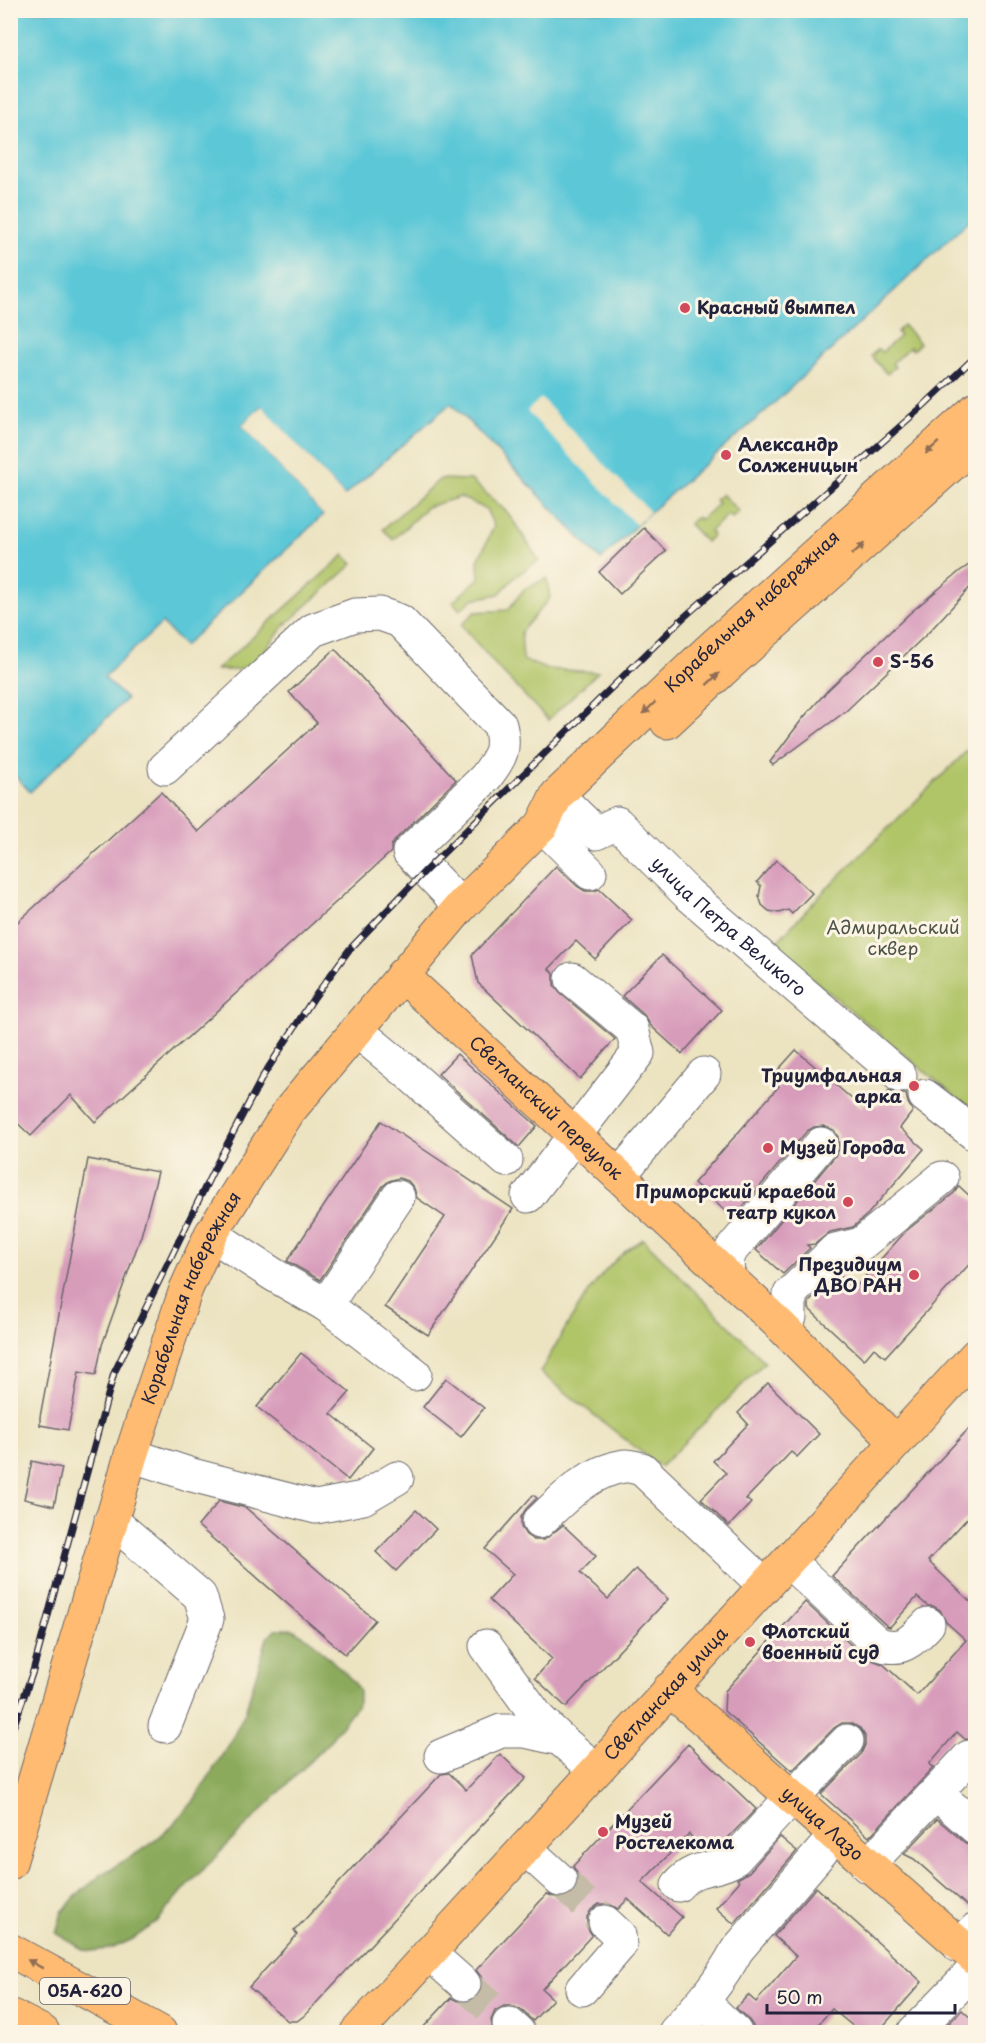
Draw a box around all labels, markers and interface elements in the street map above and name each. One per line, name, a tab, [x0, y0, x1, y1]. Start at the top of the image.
place label: Красный вымпел	[697, 293, 855, 320]
marker: Красный вымпел	[678, 301, 692, 315]
place label: Александр Солженицын	[738, 430, 858, 478]
one-way arrow	[925, 441, 940, 454]
marker: Александр Солженицын	[719, 448, 733, 462]
street label: Корабельная набережная	[657, 523, 845, 698]
one-way arrow	[850, 543, 865, 556]
place label: S-56	[890, 647, 934, 674]
marker: S-56	[871, 655, 885, 669]
one-way arrow	[705, 672, 720, 686]
one-way arrow	[642, 701, 657, 715]
street label: улица Петра Великого	[646, 850, 813, 1002]
park label: Адмиральский сквер	[826, 913, 960, 961]
street label: Светланский переулок	[464, 1029, 630, 1186]
place label: Триумфальная арка	[761, 1061, 902, 1109]
marker: Триумфальная арка	[907, 1079, 921, 1093]
place label: Музей Города	[780, 1133, 905, 1160]
marker: Музей Города	[761, 1141, 775, 1155]
place label: Приморский краевой театр кукол	[635, 1177, 836, 1225]
street label: Корабельная набережная	[134, 1185, 247, 1408]
marker: Приморский краевой театр кукол	[841, 1195, 855, 1209]
place label: Президиум ДВО РАН	[798, 1250, 902, 1298]
marker: Президиум ДВО РАН	[907, 1268, 921, 1282]
place label: Флотский военный суд	[762, 1617, 880, 1665]
street label: Светланская улица	[597, 1619, 734, 1766]
marker: Флотский военный суд	[743, 1635, 757, 1649]
street label: улица Лазо	[776, 1779, 870, 1866]
place label: Музей Ростелекома	[615, 1807, 735, 1855]
marker: Музей Ростелекома	[596, 1825, 610, 1839]
one-way arrow	[26, 1959, 43, 1969]
scale bar	[767, 1977, 954, 2015]
road number: 05А-620	[40, 1978, 130, 2004]
text: 50 m	[776, 1983, 823, 2010]

